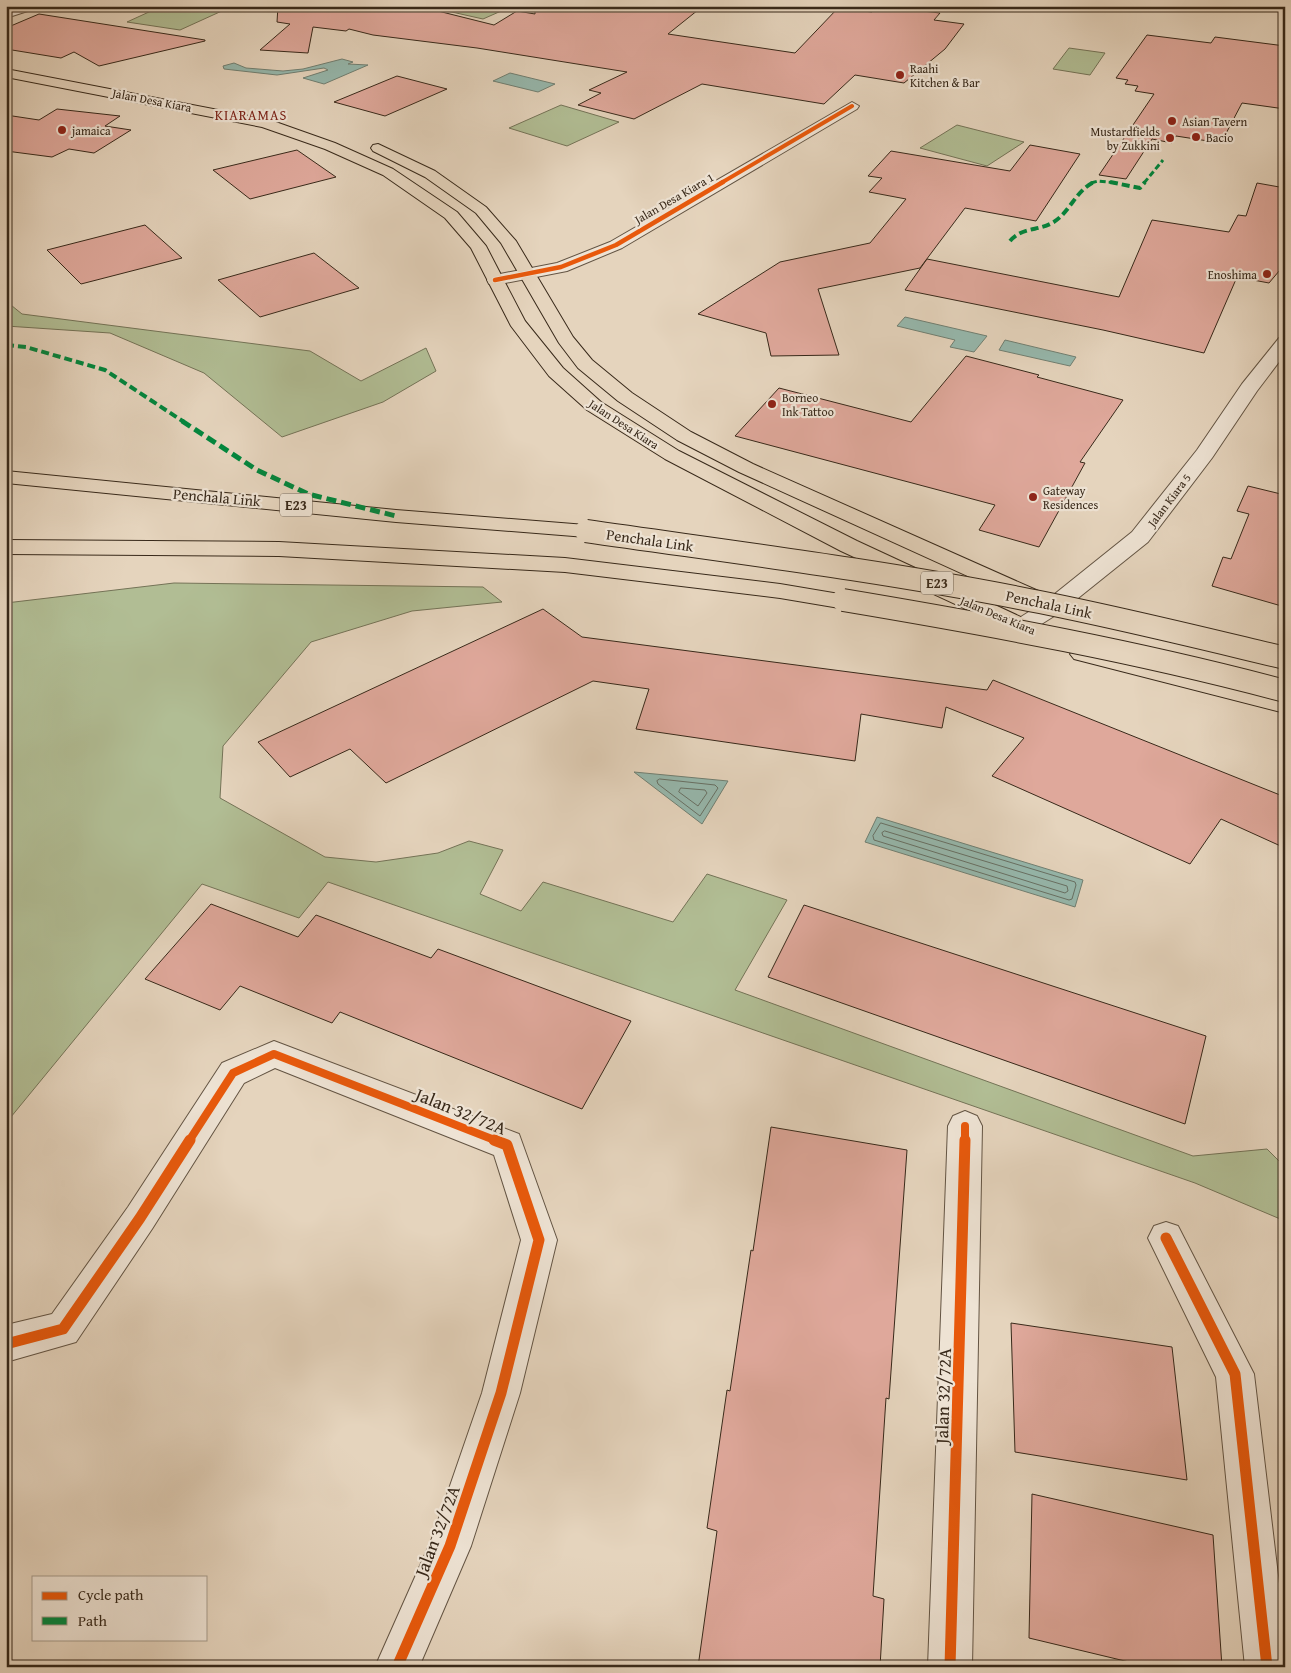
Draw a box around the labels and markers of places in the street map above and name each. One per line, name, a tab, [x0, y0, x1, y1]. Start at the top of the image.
place label: Raahi Kitchen & Bar	[910, 60, 980, 91]
marker: Raahi Kitchen & Bar	[894, 69, 906, 81]
place label: Asian Tavern	[1182, 113, 1247, 130]
marker: Asian Tavern	[1166, 115, 1178, 127]
place label: jamaica	[70, 122, 111, 139]
place label: Mustardfields by Zukkini	[1090, 123, 1161, 154]
marker: jamaica	[56, 124, 68, 136]
place label: Bacio	[1206, 129, 1233, 146]
marker: Bacio	[1190, 131, 1202, 143]
marker: Mustardfields by Zukkini	[1164, 132, 1176, 144]
place label: Enoshima	[1208, 266, 1257, 283]
marker: Enoshima	[1261, 268, 1273, 280]
place label: Borneo Ink Tattoo	[782, 389, 834, 420]
marker: Borneo Ink Tattoo	[766, 398, 778, 410]
place label: Gateway Residences	[1043, 482, 1098, 513]
marker: Gateway Residences	[1027, 491, 1039, 503]

